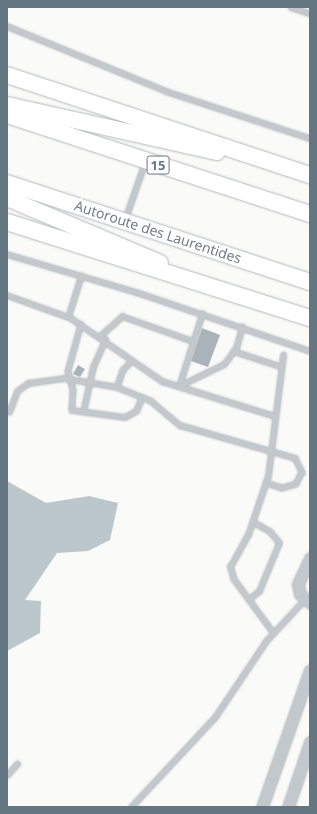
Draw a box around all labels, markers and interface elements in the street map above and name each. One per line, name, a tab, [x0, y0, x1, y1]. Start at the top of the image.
road number: 15	[146, 154, 170, 176]
street label: Autoroute des Laurentides	[73, 197, 243, 267]

